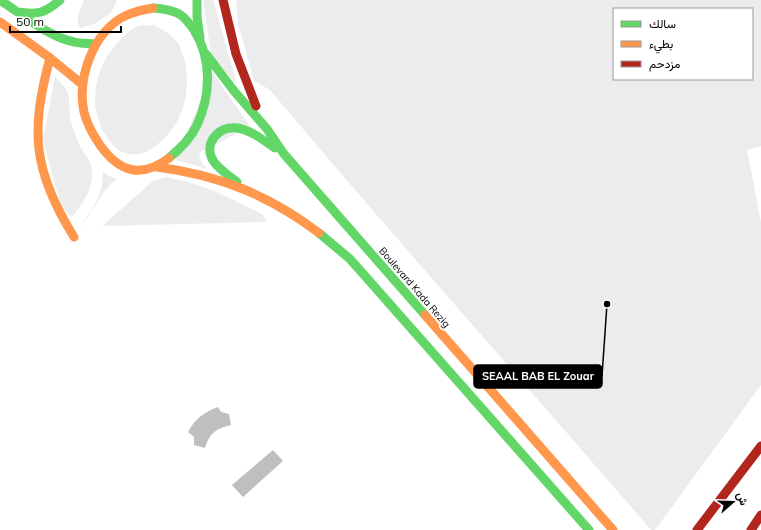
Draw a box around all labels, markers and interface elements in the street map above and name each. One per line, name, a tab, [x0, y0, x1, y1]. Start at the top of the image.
scale bar	[10, 8, 121, 34]
legend	[613, 8, 753, 80]
text: 50 m	[16, 14, 44, 29]
text: سالك	[649, 16, 676, 31]
text: بطيء	[649, 36, 673, 54]
text: مزدحم	[649, 56, 680, 72]
street label: Boulevard Kada Rezig	[376, 244, 453, 330]
callout: SEAAL BAB EL Zouar	[474, 365, 602, 388]
text: SEAAL BAB EL Zouar	[482, 369, 595, 383]
north arrow	[713, 482, 753, 522]
text: ش	[734, 490, 751, 507]

